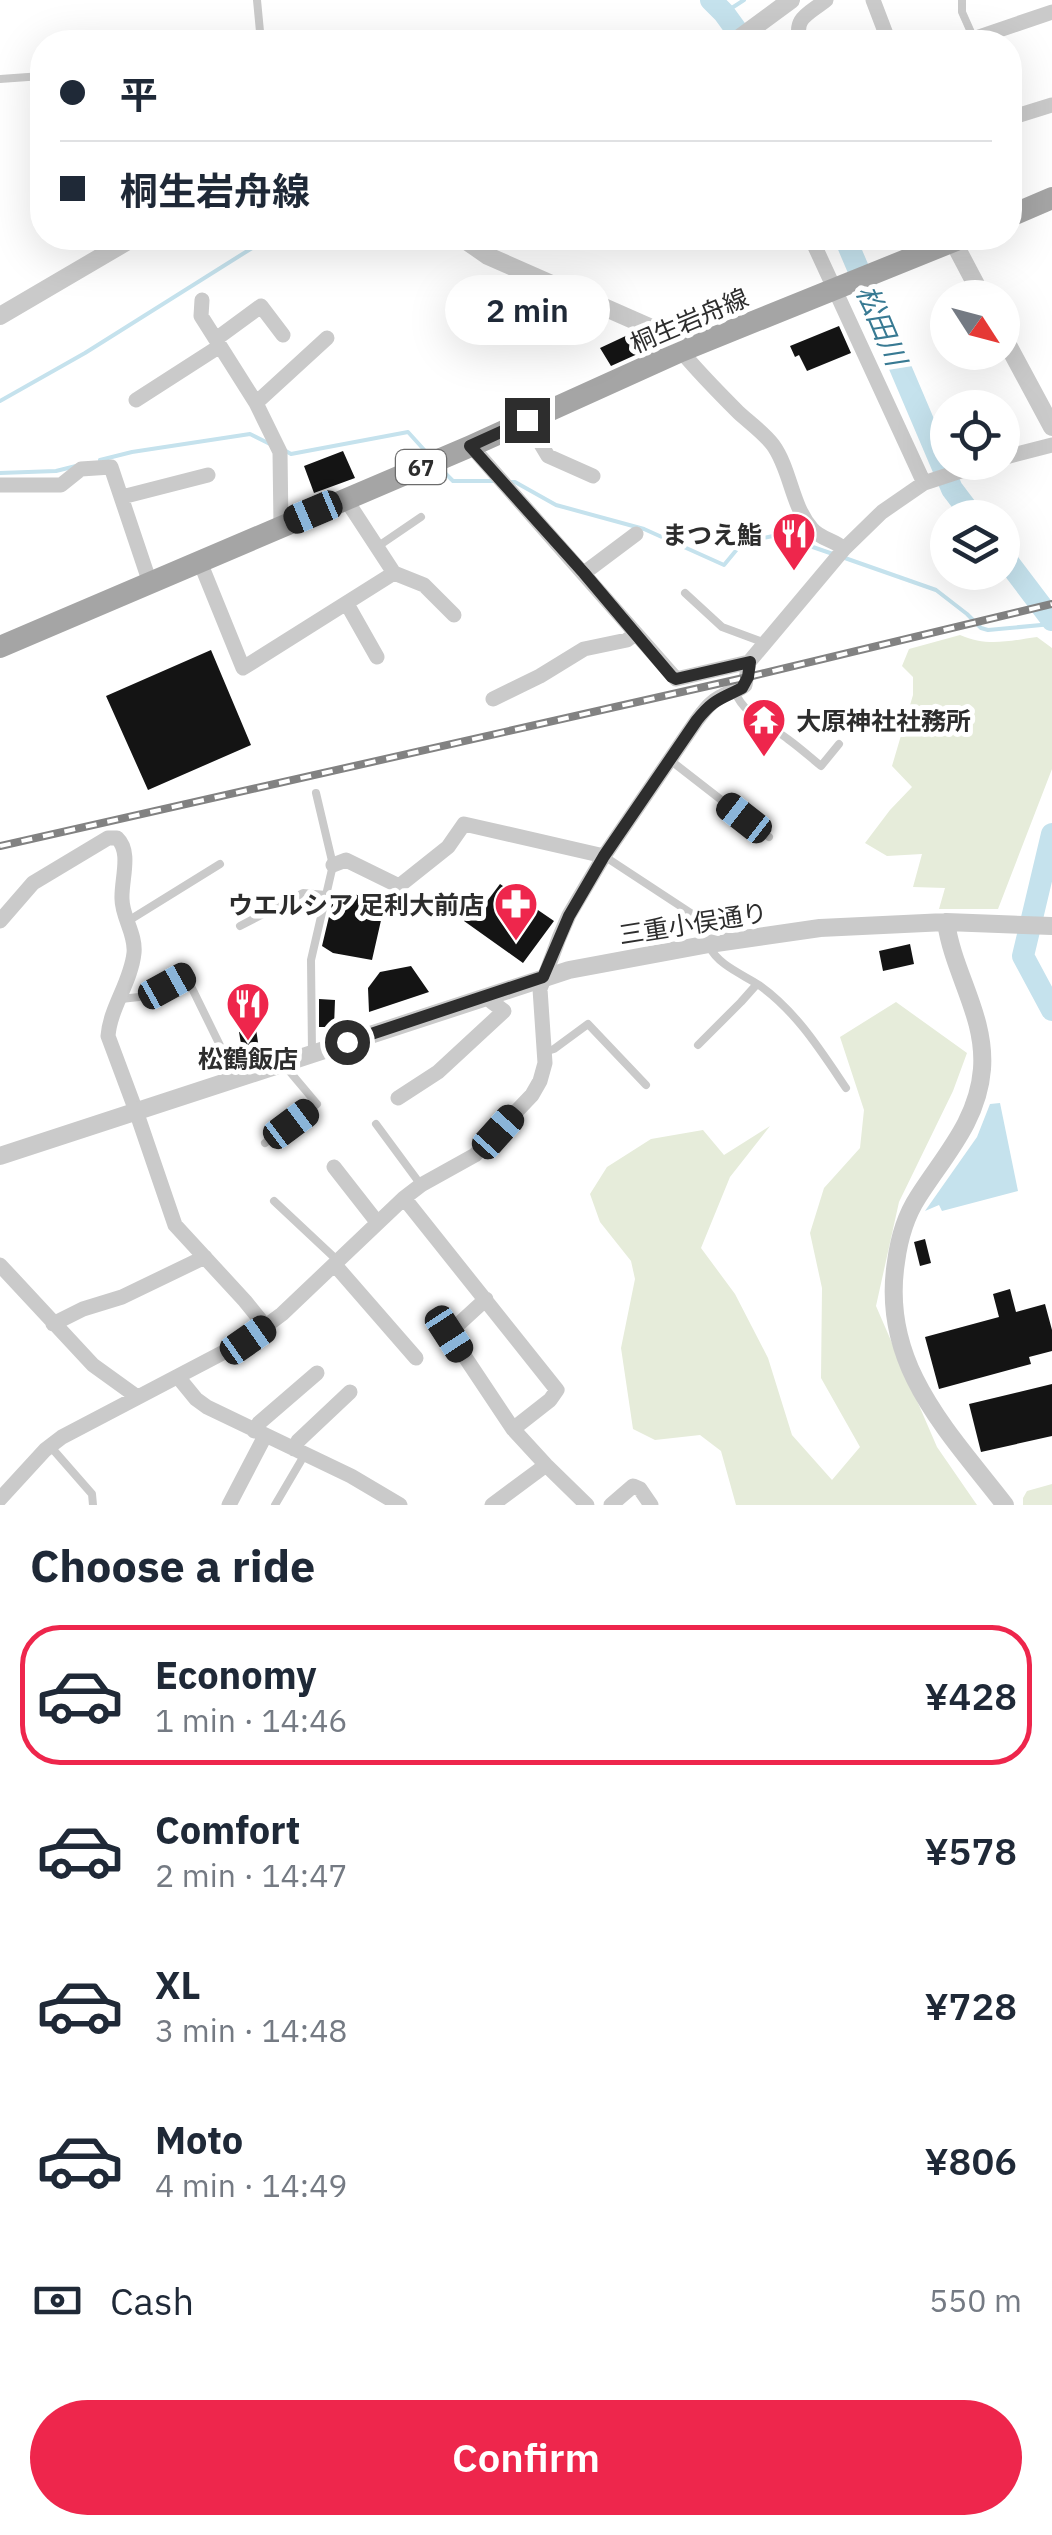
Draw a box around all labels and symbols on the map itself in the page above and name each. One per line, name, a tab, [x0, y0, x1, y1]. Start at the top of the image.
callout: 2 min	[444, 275, 610, 345]
water label: 松田川	[849, 279, 917, 374]
street label: 桐生岩舟線	[625, 280, 753, 360]
north arrow	[930, 280, 1020, 370]
route end	[505, 398, 550, 443]
road number: 67	[396, 450, 446, 484]
car	[280, 486, 346, 538]
restaurant icon: まつえ鮨	[771, 511, 817, 572]
place label: まつえ鮨	[662, 518, 762, 551]
temple icon: 大原神社社務所	[741, 697, 787, 758]
place label: 大原神社社務所	[796, 704, 971, 737]
car	[711, 788, 777, 848]
pharmacy icon: ウエルシア 足利大前店	[493, 881, 539, 942]
place label: ウエルシア 足利大前店	[228, 888, 484, 921]
street label: 三重小俣通り	[616, 895, 770, 951]
car	[133, 958, 201, 1014]
restaurant icon: 松鶴飯店	[225, 981, 271, 1042]
route start	[325, 1020, 370, 1065]
place label: 松鶴飯店	[198, 1042, 298, 1075]
car	[258, 1094, 324, 1154]
car	[467, 1100, 529, 1164]
car	[420, 1301, 478, 1367]
car	[215, 1311, 281, 1369]

